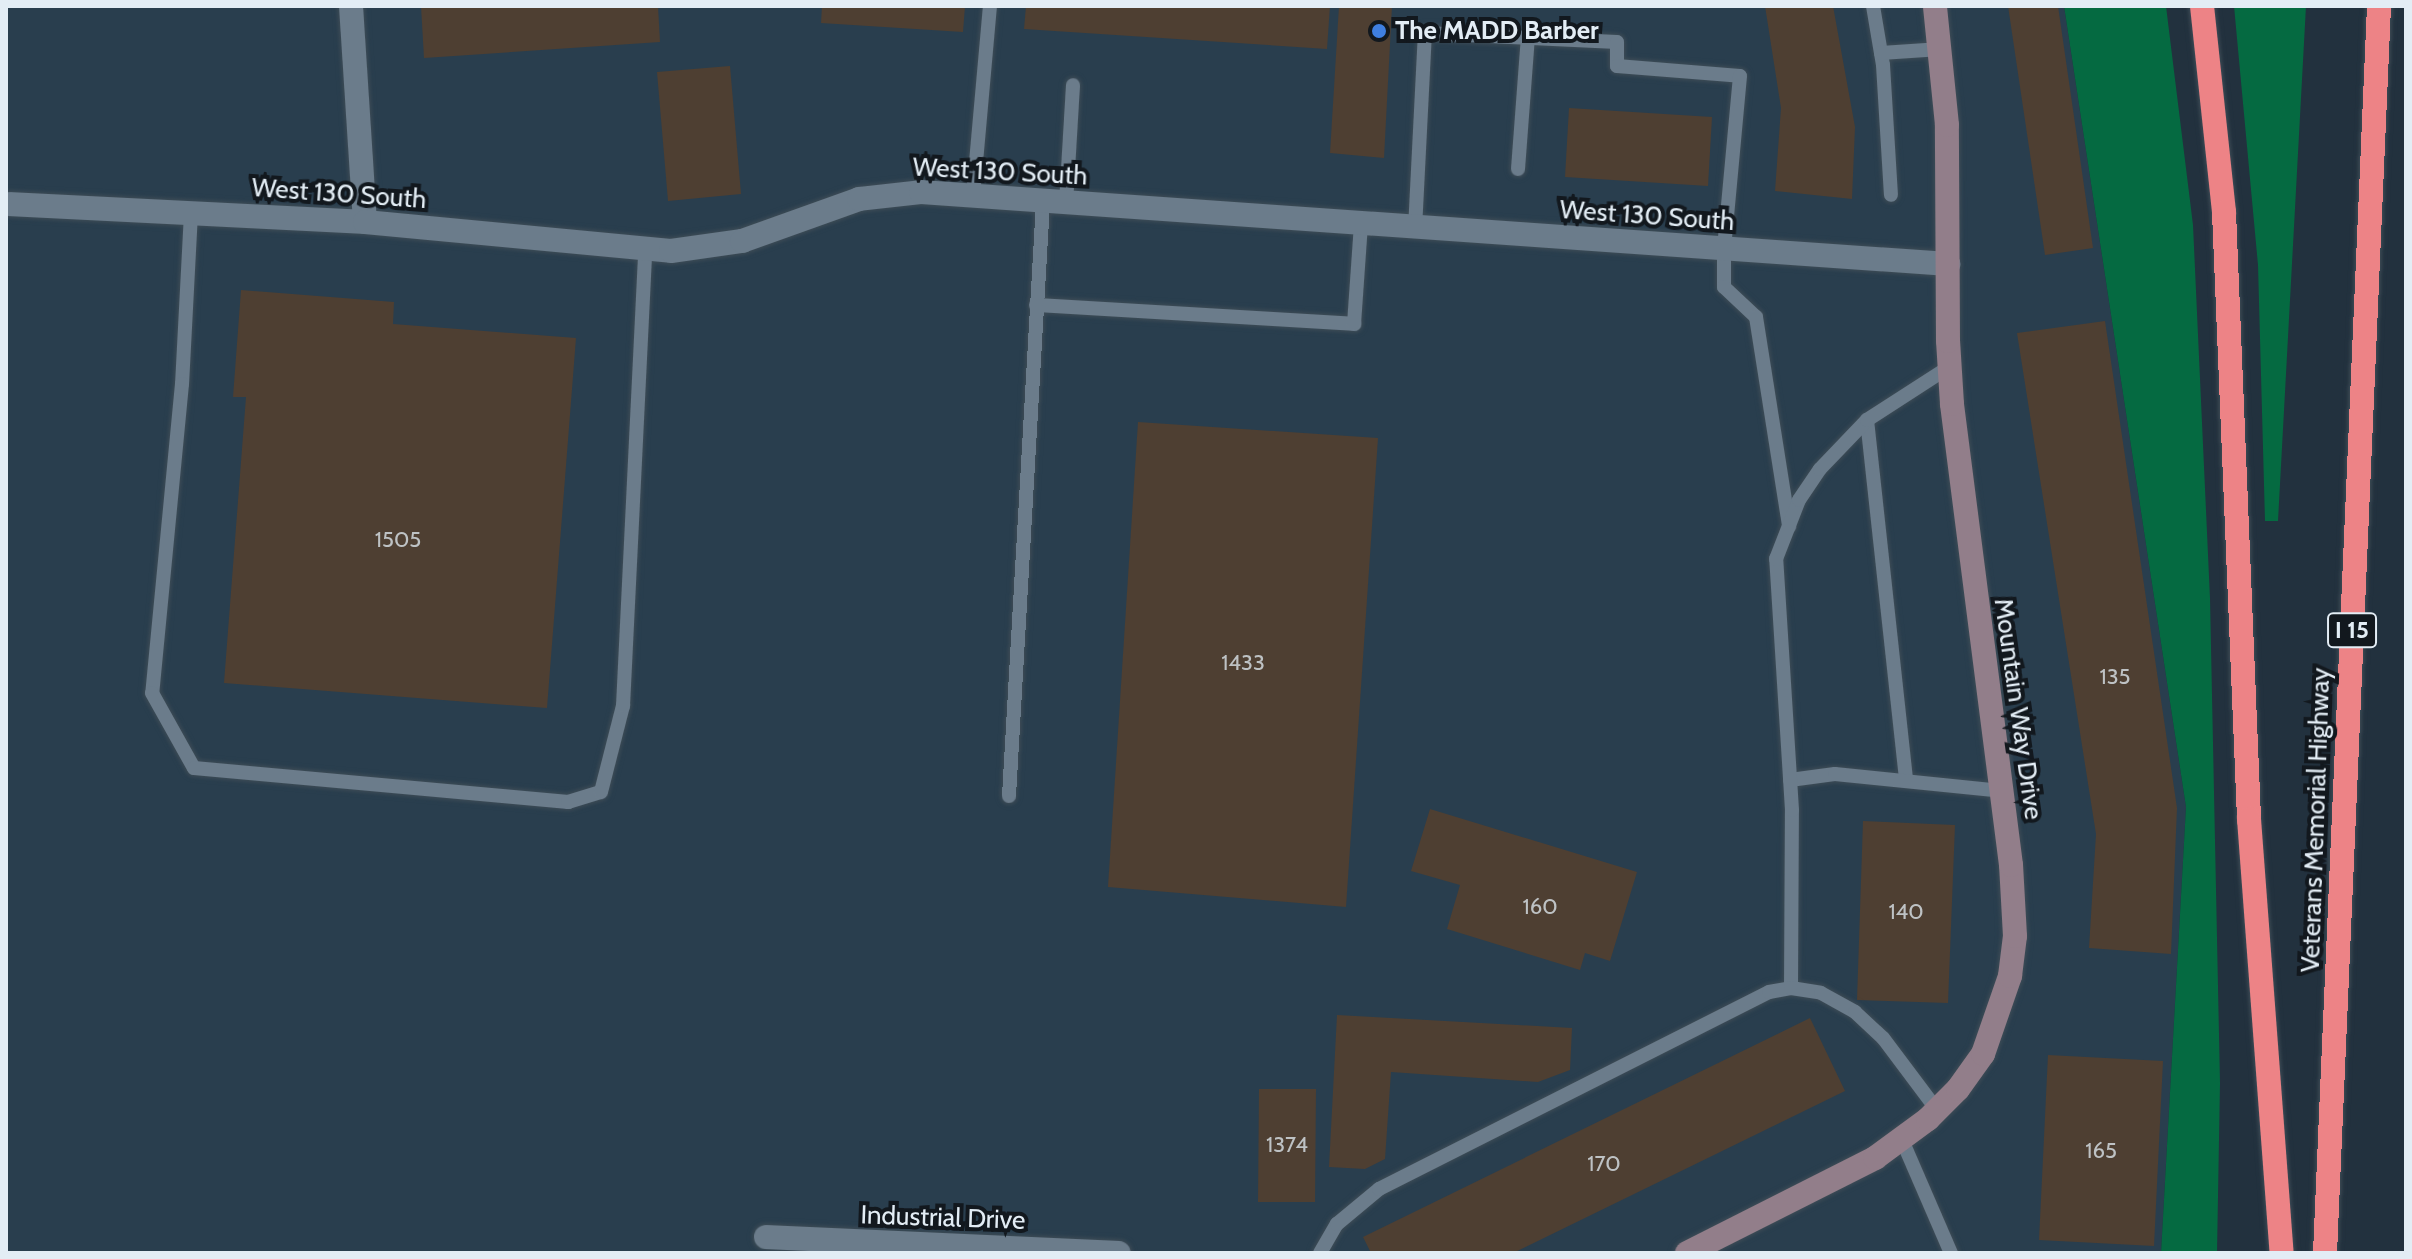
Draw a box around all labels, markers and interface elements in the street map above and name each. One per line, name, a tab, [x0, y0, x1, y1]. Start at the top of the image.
place label: The MADD Barber	[1395, 15, 1599, 47]
marker: The MADD Barber	[1370, 22, 1388, 40]
street label: West 130 South	[912, 152, 1088, 192]
street label: West 130 South	[251, 172, 427, 216]
street label: West 130 South	[1559, 194, 1735, 238]
house number: 1505	[375, 527, 421, 553]
street label: Mountain Way Drive	[1987, 596, 2049, 822]
road number: I 15	[2326, 610, 2378, 650]
house number: 1433	[1221, 650, 1265, 676]
house number: 135	[2100, 664, 2130, 690]
street label: Veterans Memorial Highway	[2295, 667, 2337, 973]
house number: 160	[1522, 894, 1558, 920]
house number: 140	[1888, 899, 1924, 925]
house number: 1374	[1266, 1132, 1308, 1158]
house number: 165	[2085, 1138, 2117, 1164]
house number: 170	[1587, 1151, 1621, 1177]
street label: Industrial Drive	[860, 1200, 1026, 1236]

